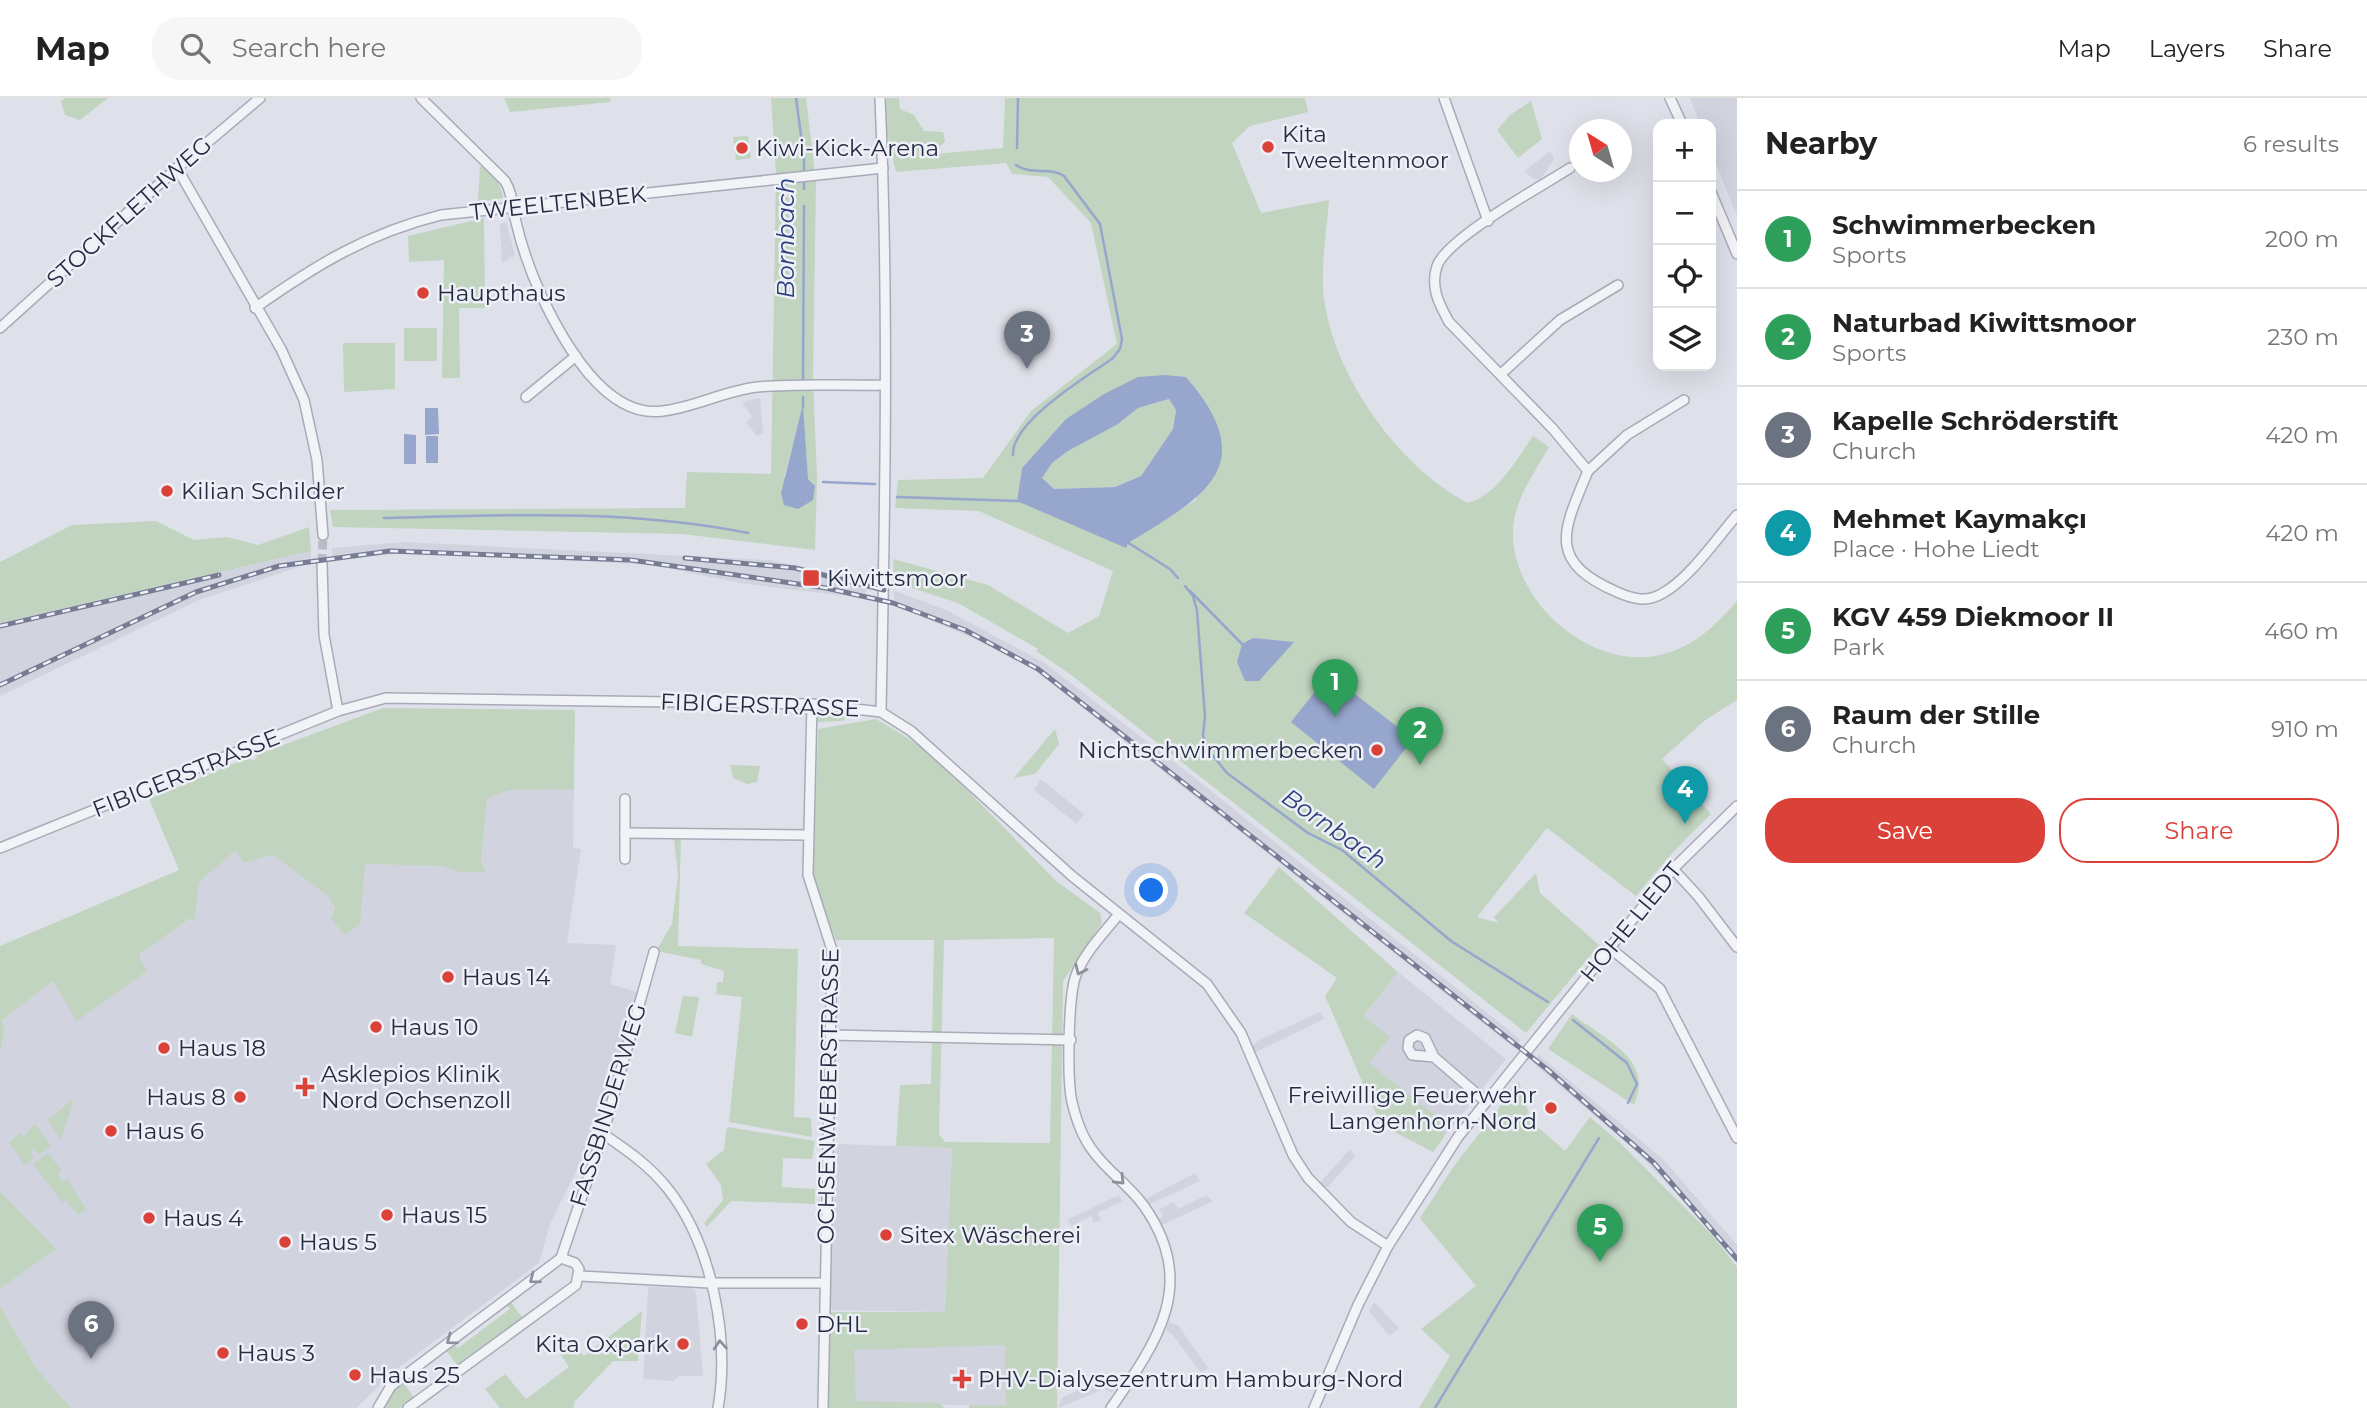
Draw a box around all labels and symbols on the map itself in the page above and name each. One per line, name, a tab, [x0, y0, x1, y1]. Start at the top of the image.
north arrow	[1569, 119, 1632, 182]
place label: Kita Tweeltenmoor	[1282, 120, 1449, 174]
street label: STOCKFLETHWEG	[41, 131, 217, 293]
place label: Kiwi-Kick-Arena	[756, 134, 939, 162]
marker: Kita Tweeltenmoor	[1260, 139, 1276, 155]
marker: Kiwi-Kick-Arena	[734, 140, 750, 156]
water label: Bornbach	[771, 178, 800, 298]
street label: TWEELTENBEK	[468, 180, 648, 226]
place label: Haupthaus	[437, 279, 565, 307]
marker: Haupthaus	[415, 285, 431, 301]
pin: 3	[1004, 311, 1050, 369]
place label: Kilian Schilder	[181, 477, 345, 505]
marker: Kilian Schilder	[159, 483, 175, 499]
place label: Kiwittsmoor	[827, 564, 968, 592]
marker: Kiwittsmoor	[801, 568, 821, 588]
pin: 1	[1312, 659, 1358, 717]
street label: FIBIGERSTRASSE	[660, 688, 860, 722]
pin: 2	[1397, 707, 1443, 765]
street label: FIBIGERSTRASSE	[88, 723, 284, 823]
place label: Nichtschwimmerbecken	[1078, 736, 1363, 764]
marker: Nichtschwimmerbecken	[1369, 742, 1385, 758]
pin: 4	[1662, 766, 1708, 824]
water label: Bornbach	[1276, 782, 1392, 875]
street label: HOHE LIEDT	[1574, 856, 1688, 988]
your location	[1134, 873, 1168, 907]
street label: OCHSENWEBERSTRASSE	[811, 948, 845, 1244]
place label: Haus 14	[462, 963, 550, 991]
one-way arrow	[1074, 963, 1088, 975]
marker: Haus 14	[440, 969, 456, 985]
street label: FASSBINDERWEG	[564, 1000, 652, 1210]
place label: Haus 10	[390, 1013, 479, 1041]
marker: Haus 10	[368, 1019, 384, 1035]
place label: Haus 18	[178, 1034, 266, 1062]
marker: Haus 18	[156, 1040, 172, 1056]
place label: Asklepios Klinik Nord Ochsenzoll	[321, 1060, 511, 1114]
marker: Asklepios Klinik Nord Ochsenzoll	[295, 1077, 315, 1097]
place label: Freiwillige Feuerwehr Langenhorn-Nord	[1288, 1081, 1537, 1135]
place label: Haus 8	[146, 1083, 226, 1111]
marker: Haus 8	[232, 1089, 248, 1105]
marker: Freiwillige Feuerwehr Langenhorn-Nord	[1543, 1100, 1559, 1116]
place label: Haus 6	[125, 1117, 204, 1145]
marker: Haus 6	[103, 1123, 119, 1139]
one-way arrow	[1111, 1172, 1124, 1185]
place label: Haus 15	[401, 1201, 487, 1229]
place label: Haus 4	[163, 1204, 243, 1232]
pin: 5	[1577, 1204, 1623, 1262]
marker: Haus 15	[379, 1207, 395, 1223]
marker: Haus 4	[141, 1210, 157, 1226]
place label: Sitex Wäscherei	[900, 1221, 1081, 1249]
marker: Sitex Wäscherei	[878, 1227, 894, 1243]
place label: Haus 5	[299, 1228, 377, 1256]
marker: Haus 5	[277, 1234, 293, 1250]
one-way arrow	[529, 1271, 542, 1283]
pin: 6	[68, 1301, 114, 1359]
place label: DHL	[816, 1310, 868, 1338]
marker: DHL	[794, 1316, 810, 1332]
place label: Kita Oxpark	[535, 1330, 669, 1358]
one-way arrow	[447, 1332, 459, 1344]
marker: Kita Oxpark	[675, 1336, 691, 1352]
place label: Haus 3	[237, 1339, 315, 1367]
one-way arrow	[713, 1340, 728, 1351]
marker: Haus 3	[215, 1345, 231, 1361]
place label: Haus 25	[369, 1361, 460, 1389]
place label: PHV-Dialysezentrum Hamburg-Nord	[978, 1365, 1403, 1393]
marker: Haus 25	[347, 1367, 363, 1383]
marker: PHV-Dialysezentrum Hamburg-Nord	[952, 1369, 972, 1389]

